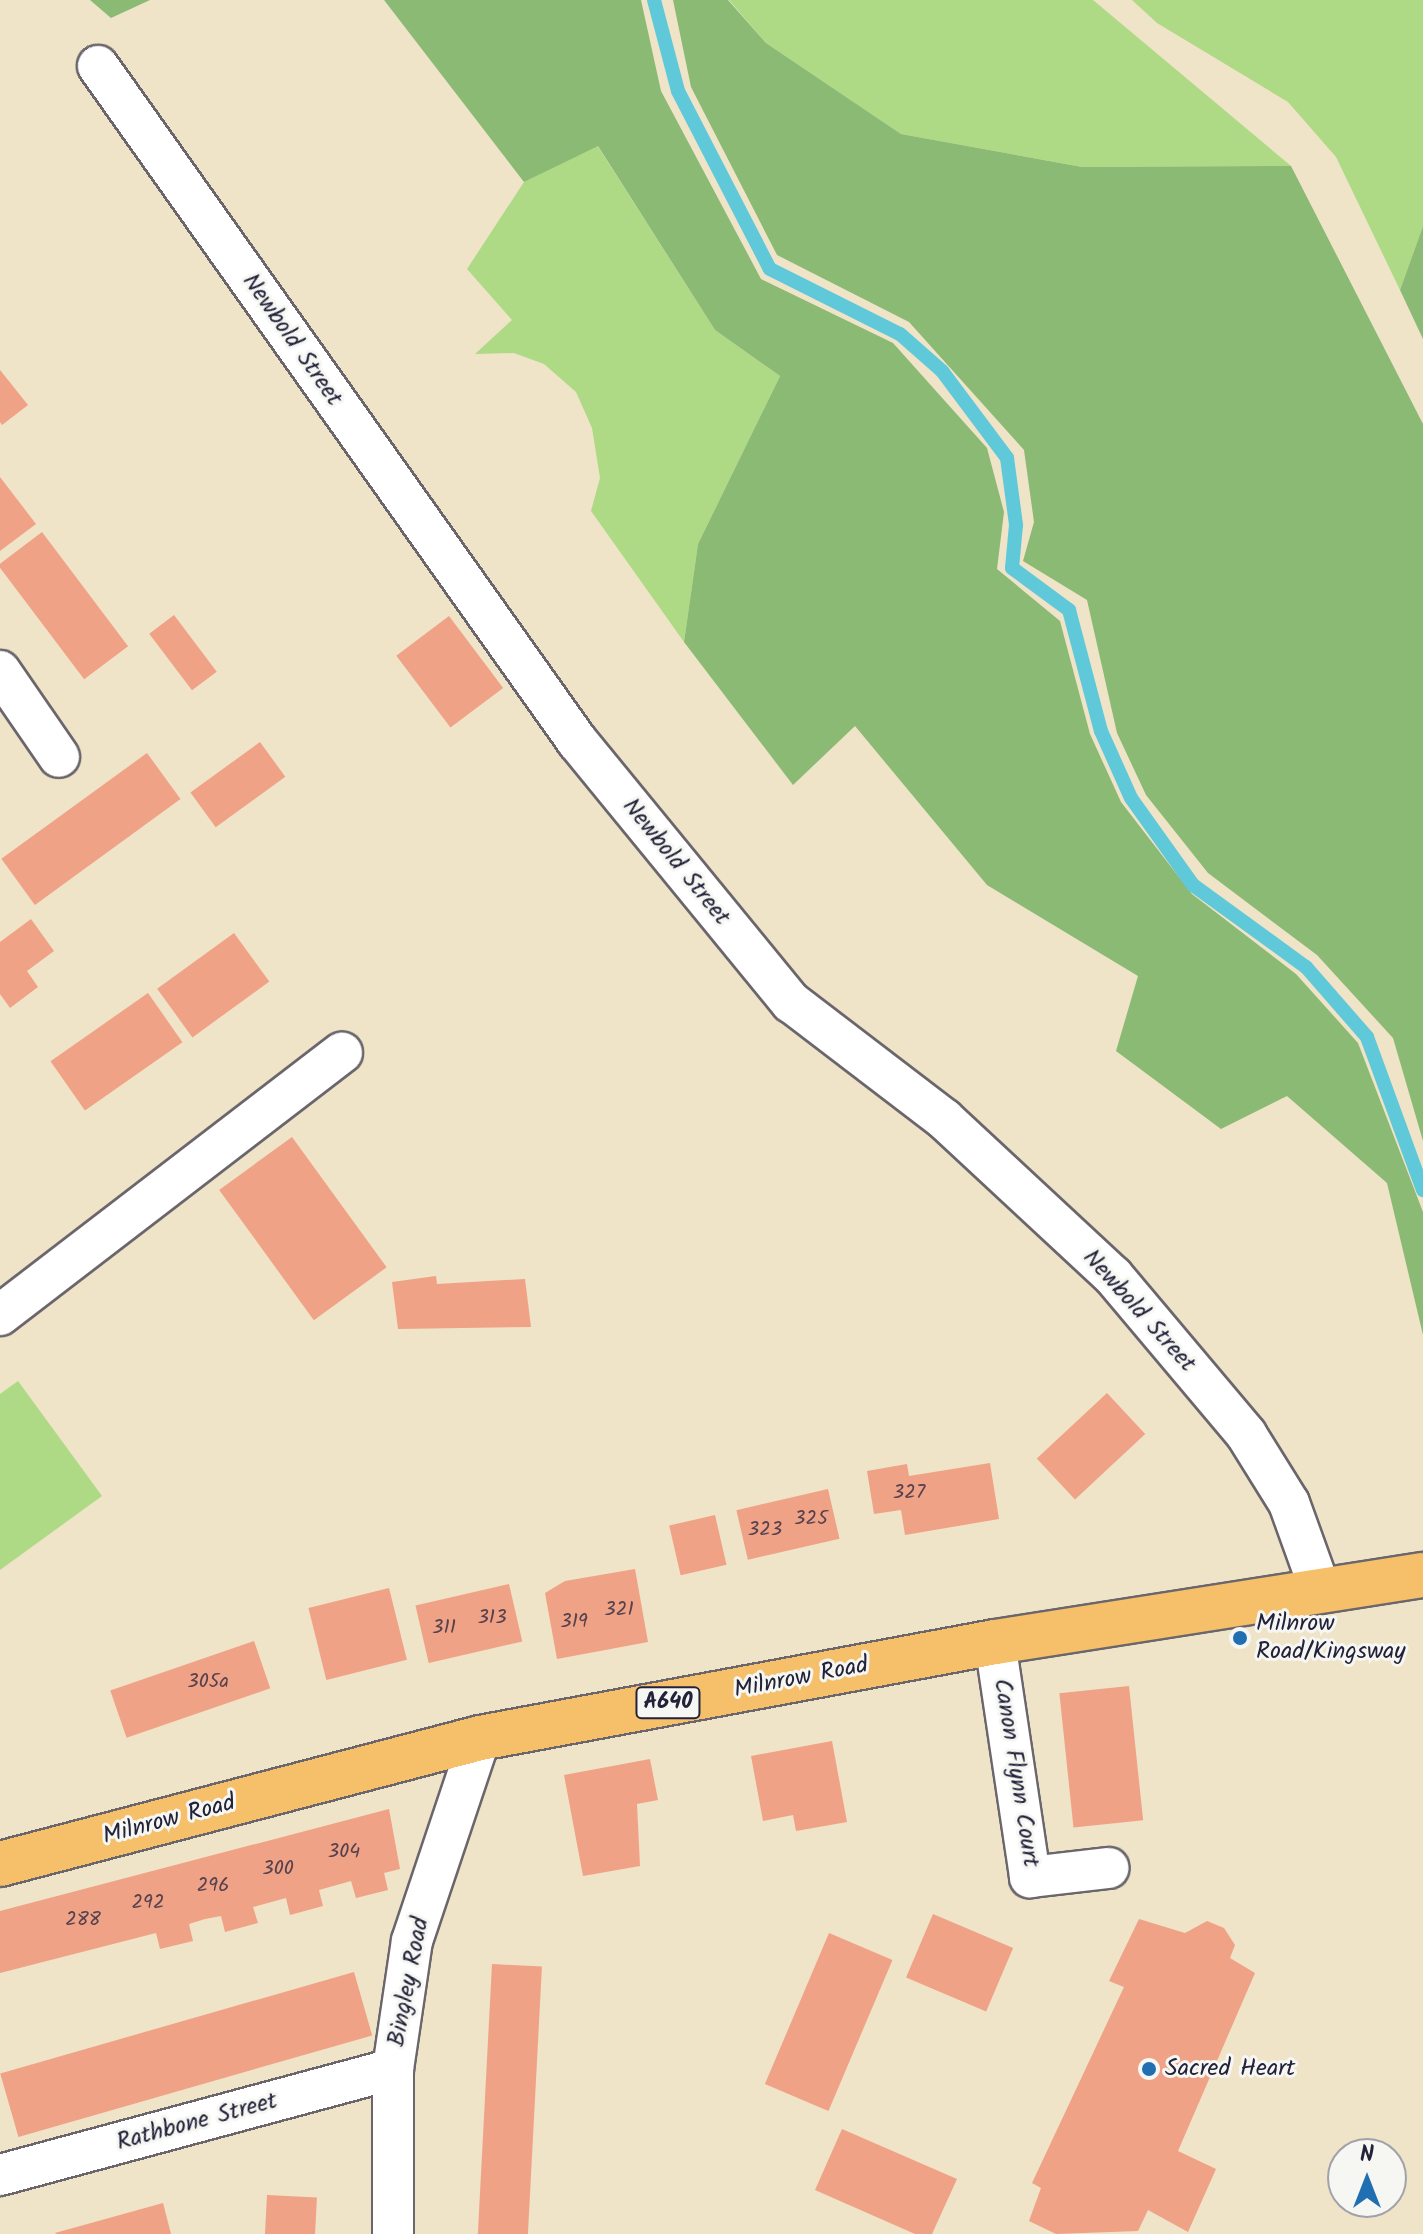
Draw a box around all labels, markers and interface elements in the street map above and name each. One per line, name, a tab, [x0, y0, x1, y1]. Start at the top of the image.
street label: Newbold Street	[236, 268, 348, 412]
street label: Newbold Street	[616, 793, 736, 931]
street label: Newbold Street	[1076, 1244, 1202, 1378]
house number: 327	[893, 1481, 925, 1505]
house number: 325	[794, 1507, 828, 1531]
house number: 323	[748, 1518, 782, 1542]
house number: 321	[604, 1598, 634, 1622]
house number: 313	[477, 1606, 507, 1630]
house number: 319	[560, 1610, 588, 1634]
place label: Milnrow Road/Kingsway	[1256, 1610, 1406, 1666]
house number: 311	[432, 1616, 456, 1640]
marker: Milnrow Road/Kingsway	[1231, 1629, 1249, 1647]
street label: Milnrow Road	[731, 1651, 871, 1705]
house number: 305a	[187, 1670, 229, 1694]
street label: Canon Flynn Court	[987, 1677, 1045, 1869]
road number: A640	[634, 1685, 702, 1721]
street label: Milnrow Road	[100, 1788, 238, 1852]
house number: 304	[328, 1840, 360, 1864]
house number: 300	[262, 1857, 294, 1881]
house number: 296	[197, 1874, 229, 1898]
house number: 292	[132, 1891, 164, 1915]
house number: 288	[65, 1908, 101, 1932]
street label: Bingley Road	[382, 1915, 436, 2049]
place label: Sacred Heart	[1165, 2055, 1295, 2083]
marker: Sacred Heart	[1140, 2060, 1158, 2078]
street label: Rathbone Street	[114, 2087, 280, 2157]
north arrow	[1327, 2138, 1407, 2218]
text: N	[1360, 2138, 1374, 2173]

